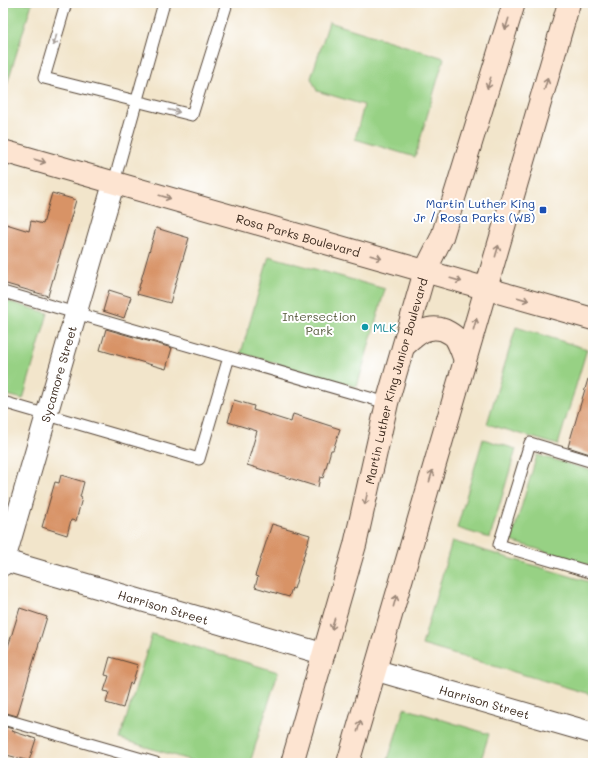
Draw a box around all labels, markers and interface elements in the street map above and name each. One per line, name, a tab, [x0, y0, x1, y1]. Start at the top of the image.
one-way arrow	[503, 18, 510, 31]
one-way arrow	[51, 34, 58, 47]
one-way arrow	[485, 76, 492, 89]
one-way arrow	[543, 77, 550, 90]
one-way arrow	[167, 108, 180, 116]
one-way arrow	[34, 158, 47, 165]
one-way arrow	[159, 194, 172, 201]
place label: Martin Luther King Jr / Rosa Parks (WB)	[413, 195, 535, 225]
marker: Martin Luther King Jr / Rosa Parks (WB)	[538, 205, 548, 215]
street label: Rosa Parks Boulevard	[235, 210, 362, 260]
one-way arrow	[493, 245, 501, 258]
one-way arrow	[370, 254, 383, 261]
street label: Martin Luther King Junior Boulevard	[361, 276, 431, 486]
one-way arrow	[449, 277, 462, 284]
one-way arrow	[517, 296, 530, 303]
park label: Intersection Park	[282, 308, 356, 338]
one-way arrow	[472, 318, 479, 331]
place label: MLK	[373, 319, 397, 335]
marker: MLK	[360, 322, 370, 332]
street label: Sycamore Street	[37, 324, 80, 424]
one-way arrow	[428, 469, 435, 482]
one-way arrow	[361, 492, 369, 505]
street label: Harrison Street	[116, 586, 210, 628]
one-way arrow	[392, 594, 399, 607]
one-way arrow	[328, 618, 336, 631]
street label: Harrison Street	[437, 681, 532, 722]
one-way arrow	[356, 719, 363, 732]

